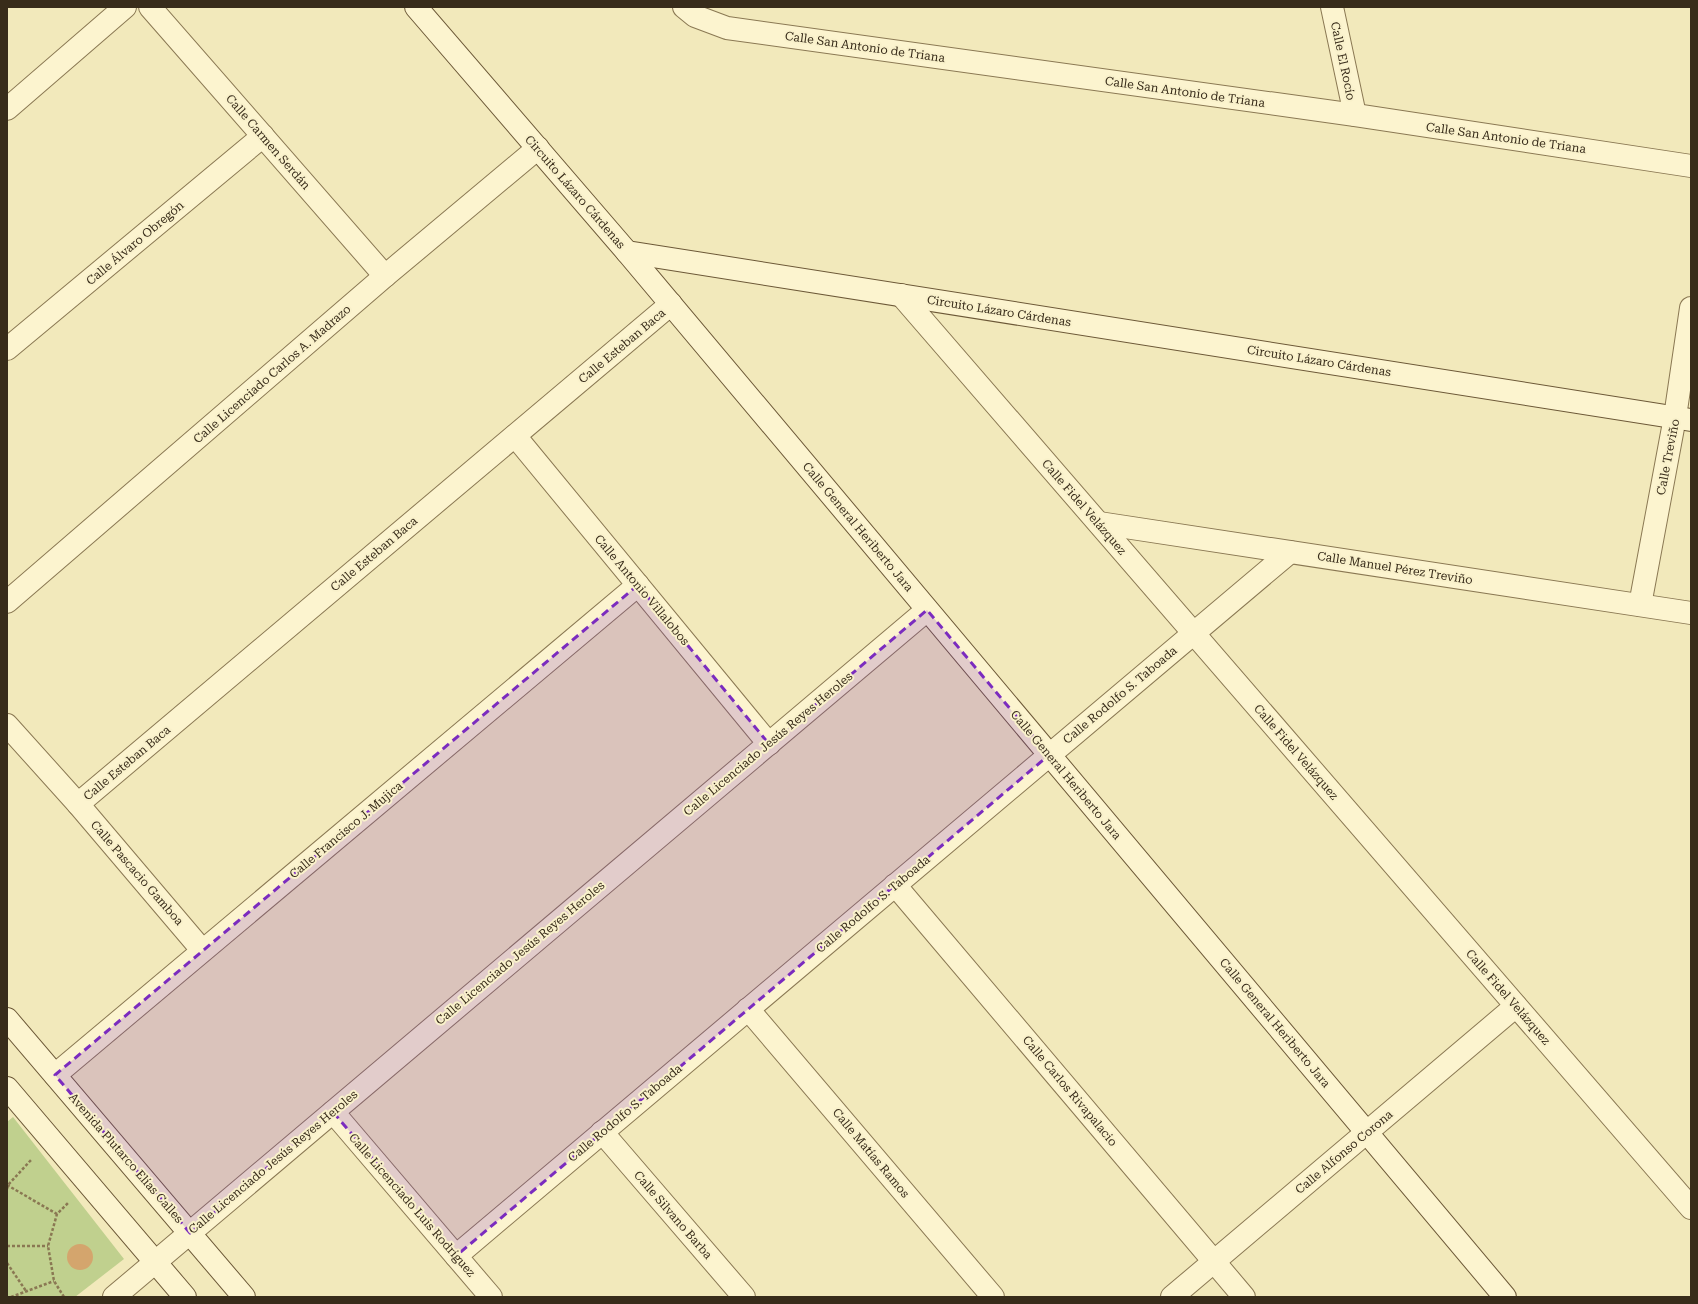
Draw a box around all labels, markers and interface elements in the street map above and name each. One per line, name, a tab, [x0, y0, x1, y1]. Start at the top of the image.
street label: Calle El Rocío	[1328, 20, 1358, 102]
street label: Calle San Antonio de Triana	[784, 29, 946, 65]
street label: Calle San Antonio de Triana	[1104, 74, 1266, 110]
street label: Calle Carmen Serdán	[223, 92, 313, 193]
street label: Calle San Antonio de Triana	[1425, 120, 1587, 156]
street label: Circuito Lázaro Cárdenas	[522, 132, 628, 252]
street label: Calle Álvaro Obregón	[83, 198, 187, 288]
street label: Circuito Lázaro Cárdenas	[926, 293, 1072, 329]
street label: Calle Licenciado Carlos A. Madrazo	[190, 302, 354, 446]
street label: Calle Esteban Baca	[576, 305, 669, 386]
street label: Circuito Lázaro Cárdenas	[1246, 343, 1392, 379]
street label: Calle Treviño	[1654, 418, 1682, 496]
street label: Calle Fidel Velázquez	[1039, 457, 1129, 558]
street label: Calle General Heriberto Jara	[800, 460, 917, 595]
street label: Calle Esteban Baca	[328, 513, 421, 594]
street label: Calle Antonio Villalobos	[592, 532, 693, 648]
street label: Calle Manuel Pérez Treviño	[1316, 549, 1474, 587]
street label: Calle Rodolfo S. Taboada	[1060, 643, 1180, 747]
street label: Calle Licenciado Jesús Reyes Heroles	[681, 669, 855, 819]
street label: Calle Fidel Velázquez	[1251, 702, 1341, 803]
street label: Calle General Heriberto Jara	[1008, 708, 1125, 843]
street label: Calle Esteban Baca	[81, 722, 174, 803]
street label: Calle Francisco J. Mujica	[287, 778, 406, 881]
street label: Calle Pascacio Gamboa	[88, 818, 187, 929]
street label: Calle Rodolfo S. Taboada	[813, 852, 933, 956]
street label: Calle Licenciado Jesús Reyes Heroles	[433, 878, 607, 1028]
street label: Calle Fidel Velázquez	[1463, 947, 1553, 1048]
street label: Calle General Heriberto Jara	[1217, 956, 1334, 1091]
street label: Calle Carlos Rivapalacio	[1020, 1033, 1120, 1149]
street label: Calle Rodolfo S. Taboada	[565, 1061, 685, 1165]
street label: Calle Licenciado Jesús Reyes Heroles	[186, 1087, 360, 1237]
street label: Avenida Plutarco Elías Calles	[66, 1090, 186, 1226]
street label: Calle Matías Ramos	[830, 1106, 913, 1201]
street label: Calle Alfonso Corona	[1293, 1107, 1396, 1197]
street label: Calle Licenciado Luis Rodríguez	[346, 1130, 478, 1280]
street label: Calle Silvano Barba	[631, 1168, 715, 1262]

